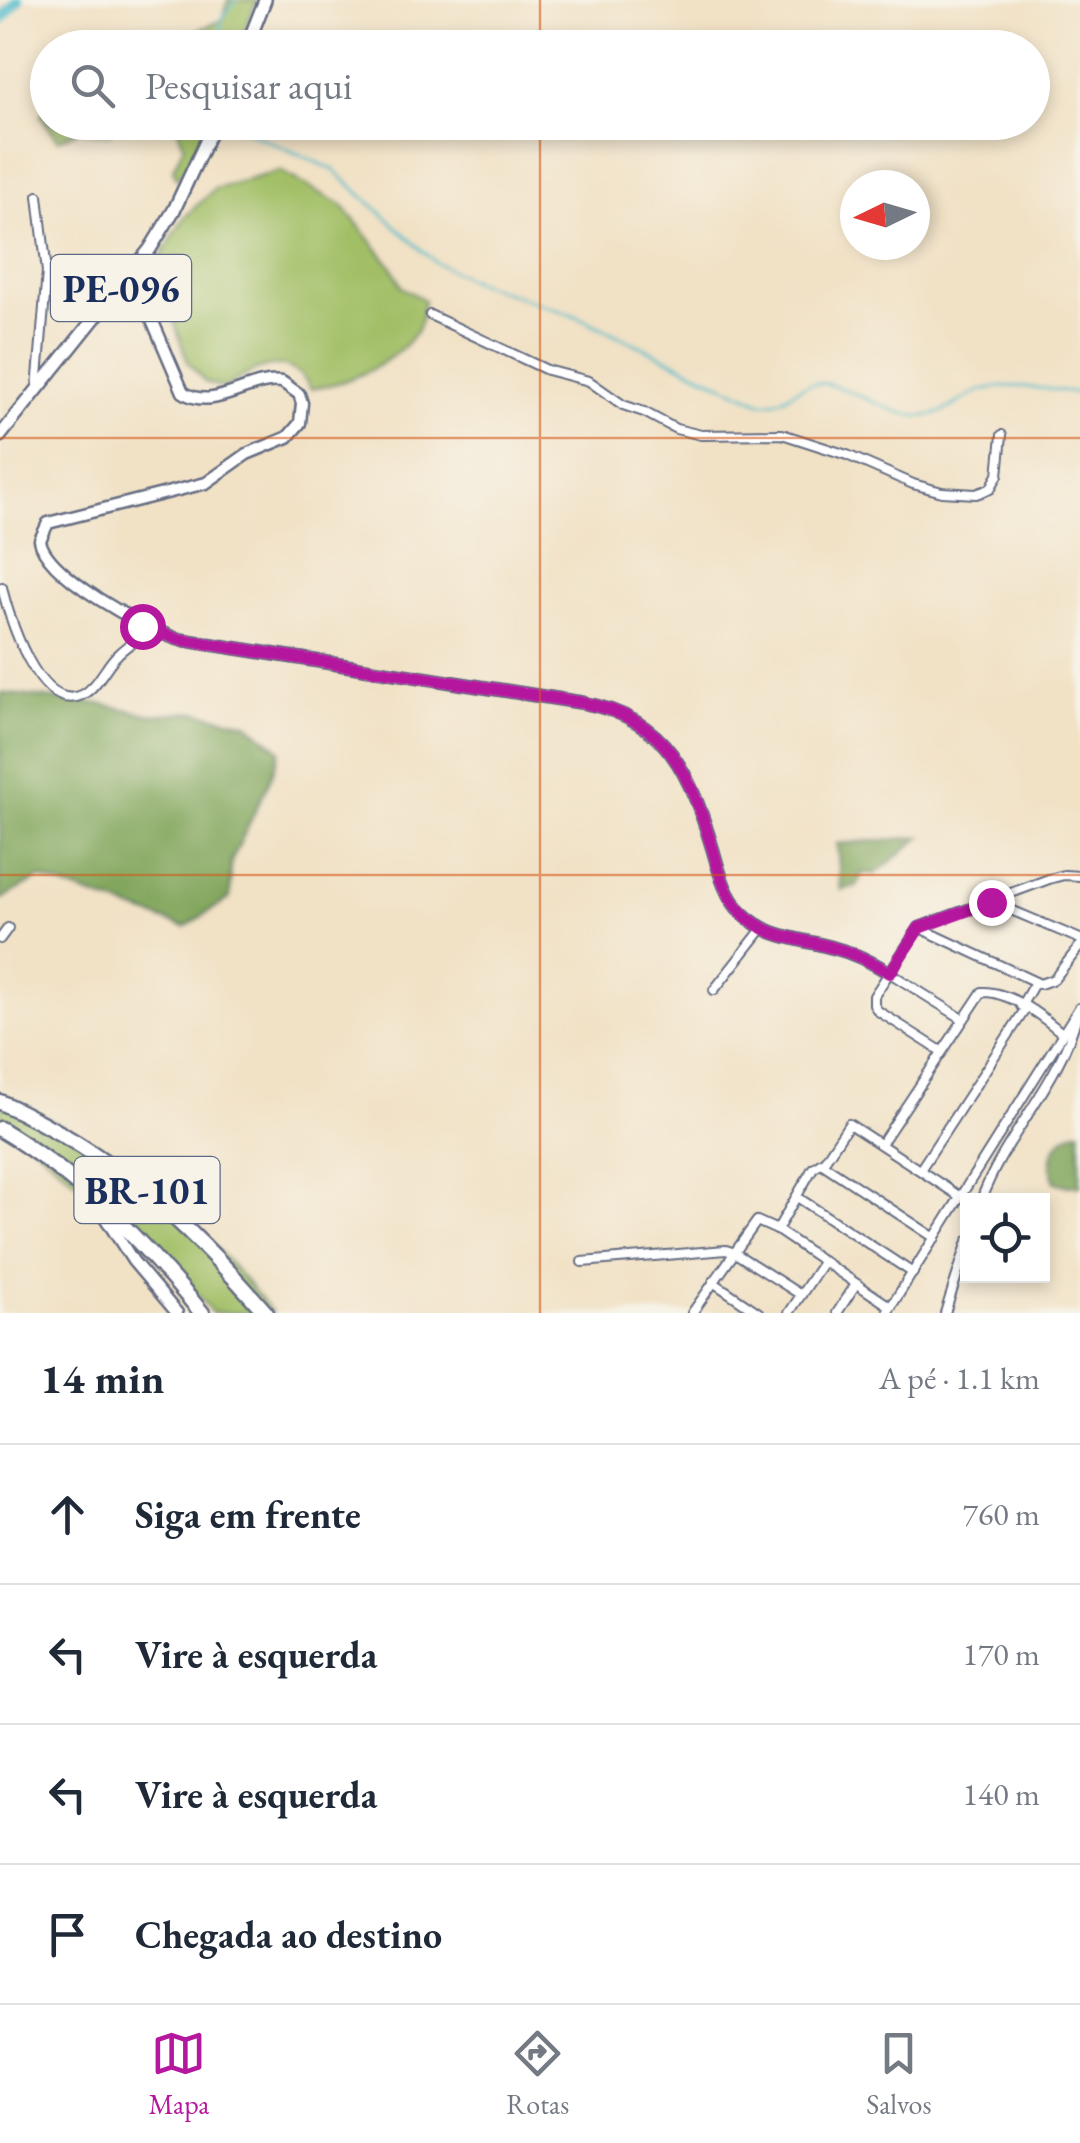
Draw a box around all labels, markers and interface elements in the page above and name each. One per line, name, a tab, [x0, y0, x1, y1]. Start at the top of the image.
search box	[30, 30, 1050, 140]
icon: search	[65, 58, 120, 113]
text: Pesquisar aqui	[145, 61, 352, 110]
north arrow	[840, 170, 930, 260]
road number: PE-096	[51, 255, 191, 321]
route start	[120, 604, 166, 650]
route end	[969, 880, 1015, 926]
road number: BR-101	[74, 1157, 220, 1223]
map controls	[960, 1193, 1050, 1283]
button: locate	[960, 1193, 1050, 1283]
text: 14 min	[40, 1351, 164, 1406]
text: A pé · 1.1 km	[879, 1357, 1040, 1399]
icon: ahead	[40, 1487, 95, 1542]
text: Siga em frente	[135, 1490, 361, 1539]
text: 760 m	[963, 1493, 1040, 1535]
icon: left	[40, 1627, 95, 1682]
text: Vire à esquerda	[135, 1630, 377, 1679]
text: 170 m	[963, 1633, 1040, 1675]
icon: left	[40, 1767, 95, 1822]
text: Vire à esquerda	[135, 1770, 377, 1819]
text: 140 m	[963, 1773, 1040, 1815]
icon: arrive	[40, 1907, 95, 1962]
text: Chegada ao destino	[135, 1910, 442, 1959]
tab: Mapa	[148, 2026, 209, 2122]
tab: Rotas	[506, 2026, 569, 2122]
tab: Salvos	[866, 2026, 932, 2122]

